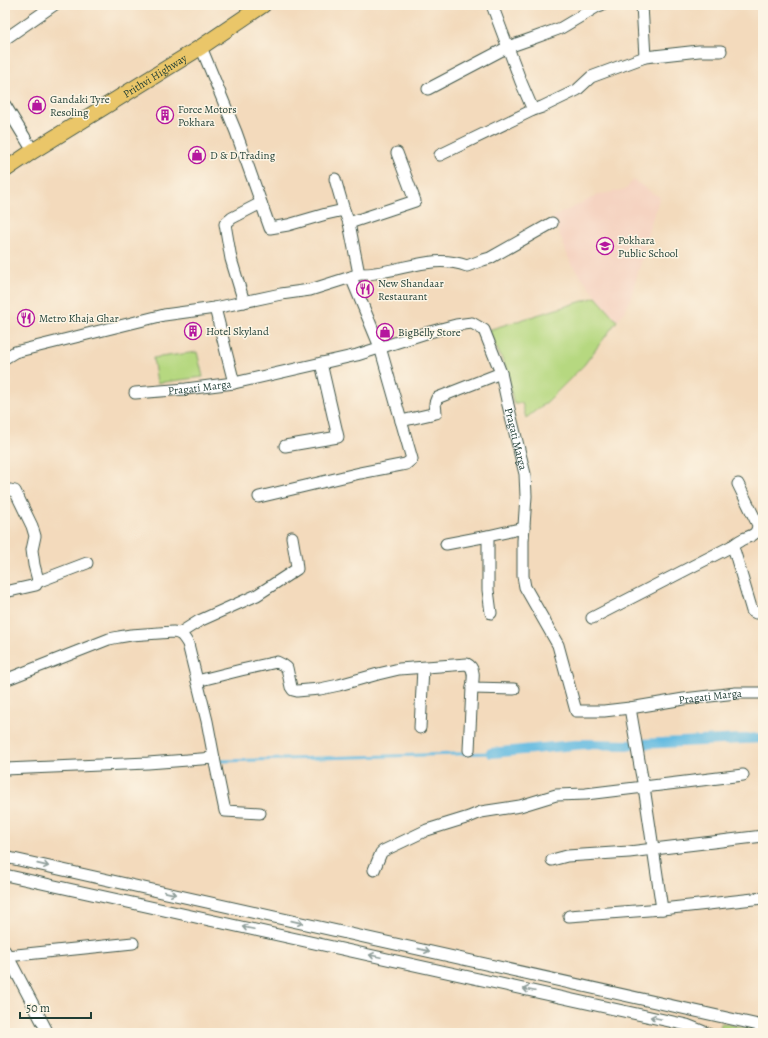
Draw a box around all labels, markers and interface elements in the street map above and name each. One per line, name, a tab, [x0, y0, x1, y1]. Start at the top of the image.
street label: Prithvi Highway	[120, 51, 190, 102]
place label: Gandaki Tyre Resoling	[50, 92, 110, 120]
shop icon: Gandaki Tyre Resoling	[27, 95, 47, 115]
place label: Force Motors Pokhara	[178, 102, 237, 130]
building icon: Force Motors Pokhara	[155, 105, 175, 125]
shop icon: D & D Trading	[187, 145, 207, 165]
place label: D & D Trading	[210, 148, 276, 163]
place label: Pokhara Public School	[618, 233, 678, 261]
school or university icon: Pokhara Public School	[595, 236, 615, 256]
place label: New Shandaar Restaurant	[378, 276, 444, 304]
restaurant icon: New Shandaar Restaurant	[355, 279, 375, 299]
restaurant icon: Metro Khaja Ghar	[16, 308, 36, 328]
place label: Metro Khaja Ghar	[39, 311, 119, 326]
building icon: Hotel Skyland	[183, 321, 203, 341]
shop icon: BigBelly Store	[375, 322, 395, 342]
place label: Hotel Skyland	[206, 324, 269, 339]
place label: BigBelly Store	[398, 325, 461, 340]
street label: Pragati Marga	[167, 376, 233, 398]
street label: Pragati Marga	[501, 406, 531, 473]
street label: Pragati Marga	[677, 686, 743, 708]
one-way arrow	[36, 862, 49, 870]
one-way arrow	[163, 890, 176, 898]
one-way arrow	[290, 918, 303, 926]
one-way arrow	[242, 924, 255, 932]
one-way arrow	[417, 947, 430, 955]
one-way arrow	[369, 952, 382, 960]
one-way arrow	[523, 986, 536, 994]
scale bar	[20, 994, 91, 1020]
text: 50 m	[26, 1000, 50, 1016]
one-way arrow	[650, 1014, 663, 1022]

